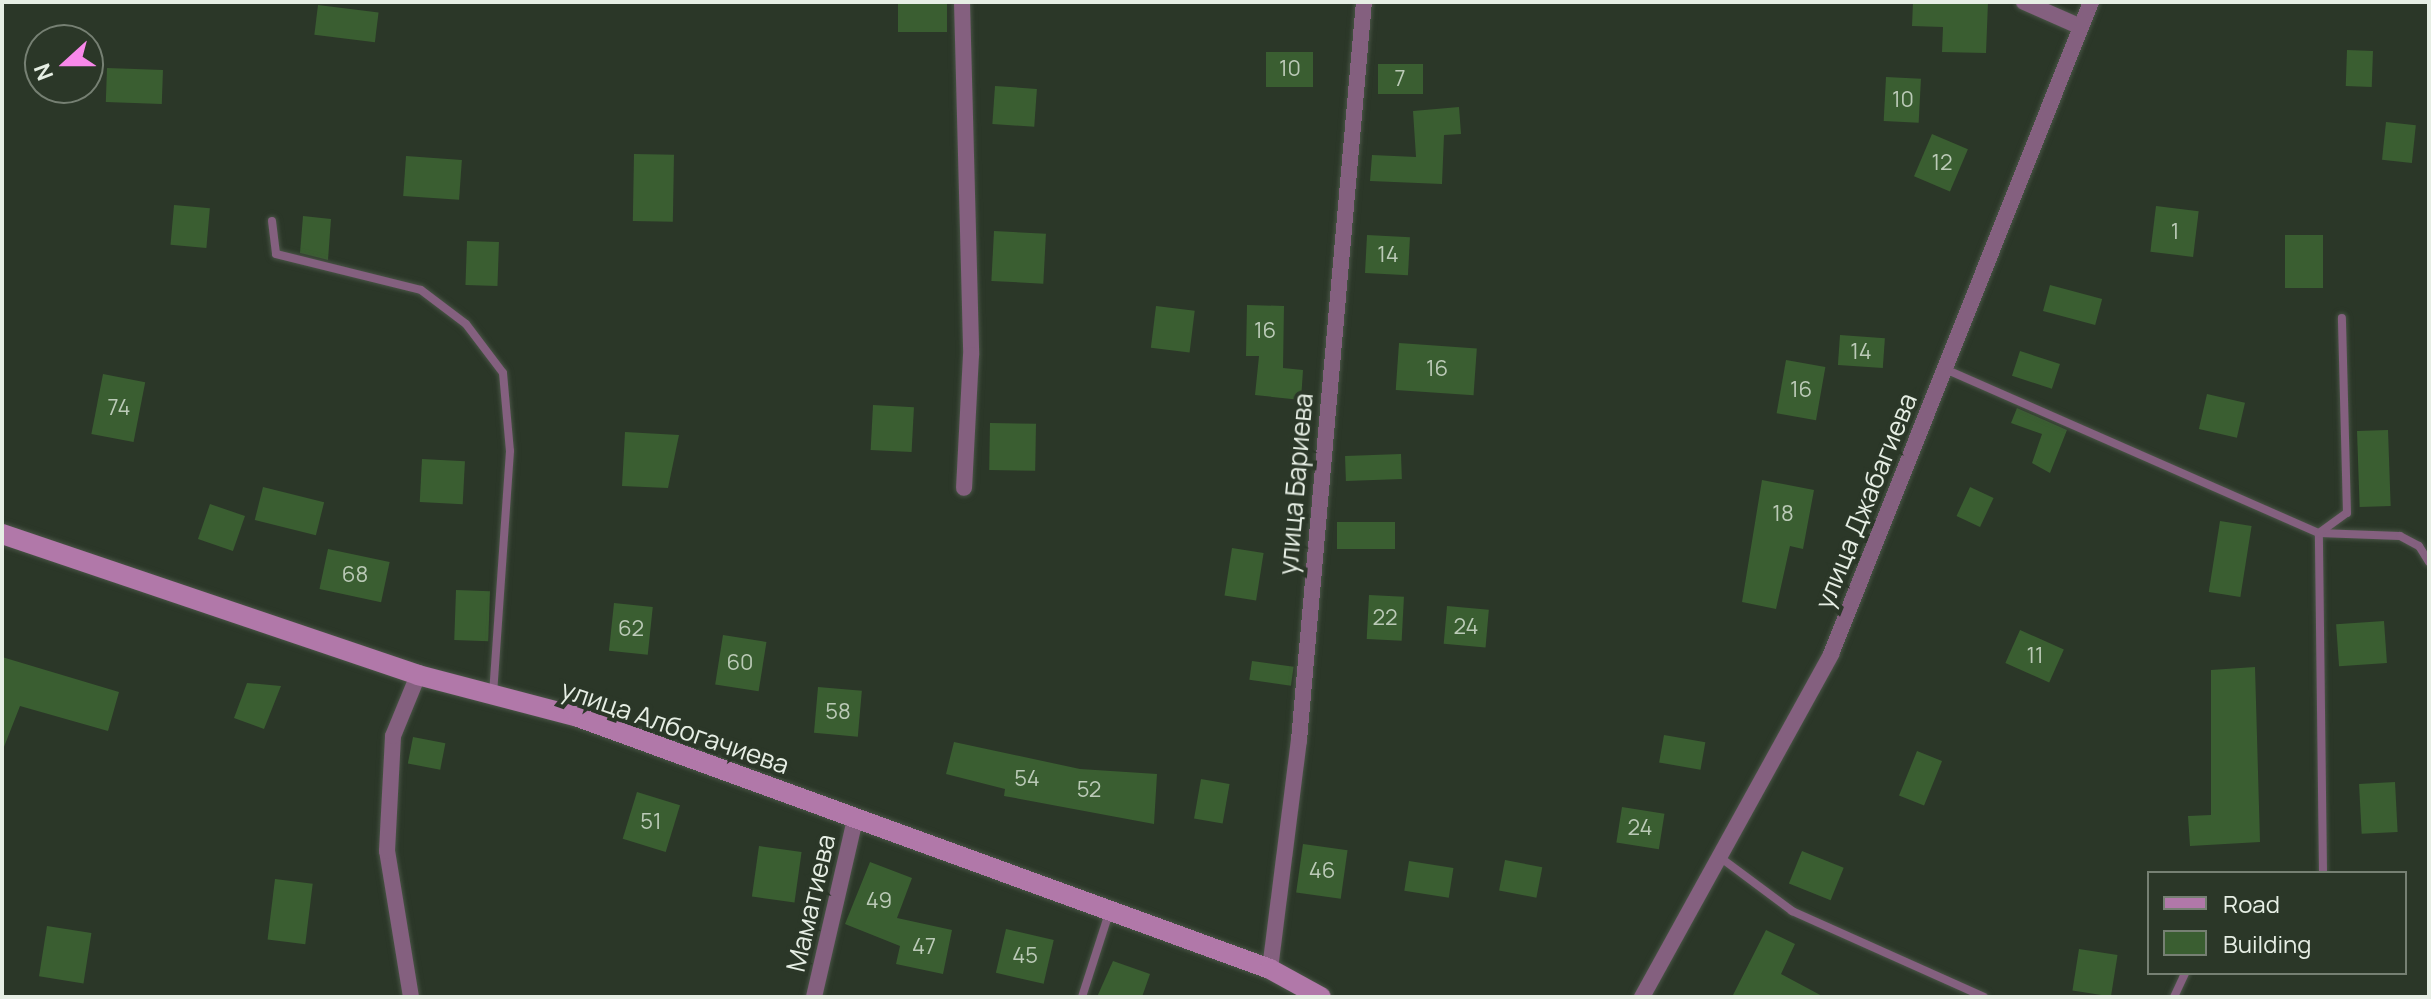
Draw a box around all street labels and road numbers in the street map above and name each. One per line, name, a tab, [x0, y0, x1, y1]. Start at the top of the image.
street label: улица Джабагиева	[1808, 389, 1924, 613]
street label: улица Бариева	[1273, 392, 1319, 576]
street label: улица Албогачиева	[557, 673, 793, 781]
street label: Маматиева	[780, 831, 842, 975]

